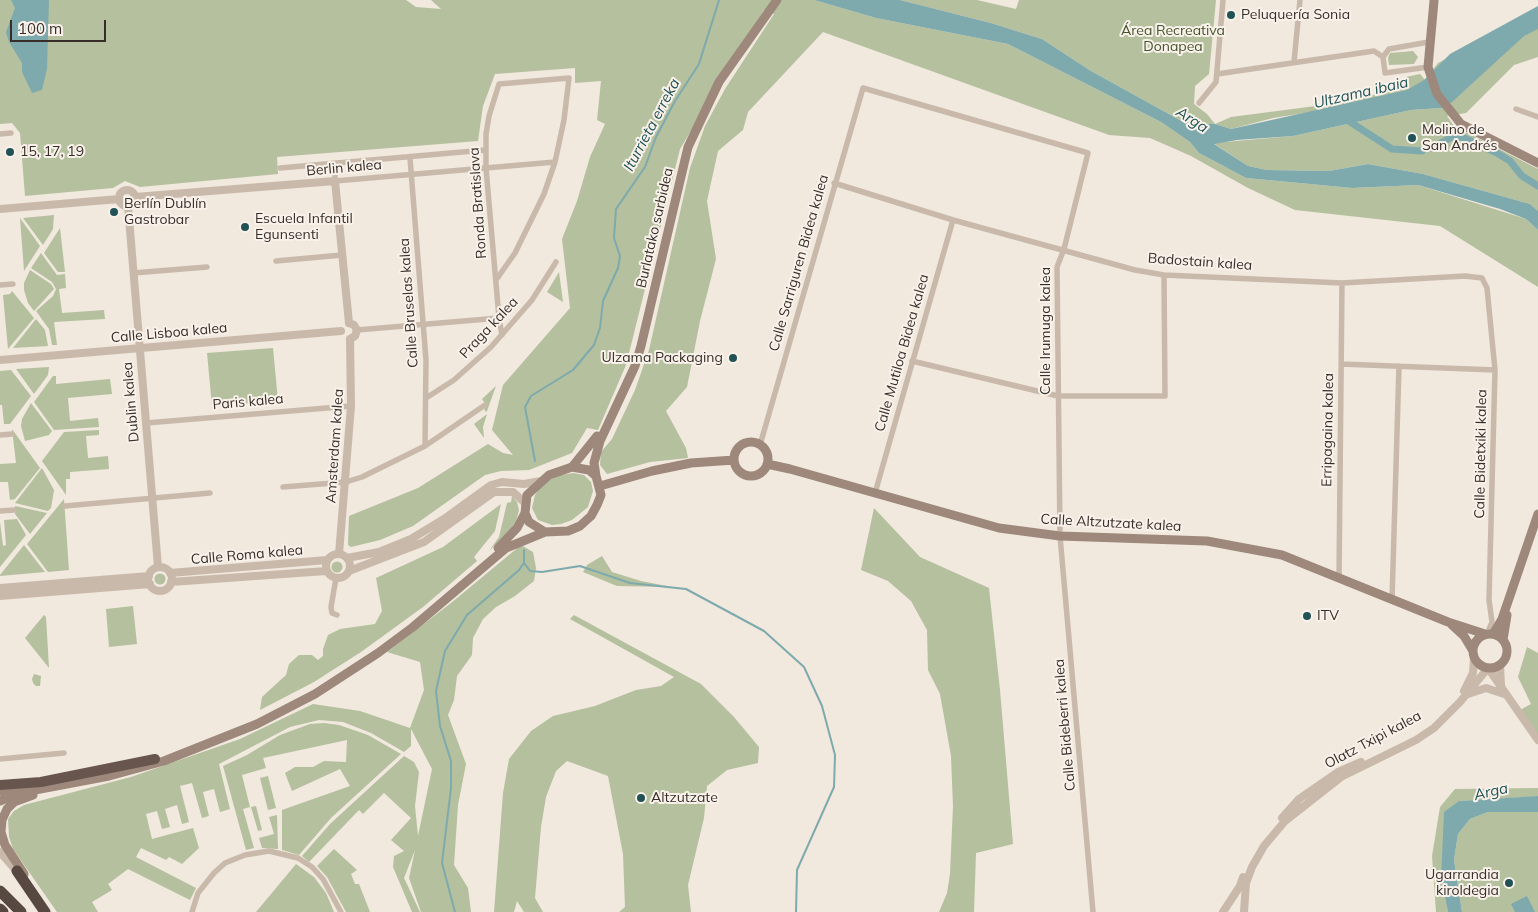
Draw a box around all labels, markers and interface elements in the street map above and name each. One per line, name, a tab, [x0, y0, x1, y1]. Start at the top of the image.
place label: Peluquería Sonia	[1241, 7, 1350, 23]
marker: Peluquería Sonia	[1225, 9, 1237, 21]
scale bar	[12, 10, 109, 42]
text: 100 m	[18, 19, 62, 38]
park label: Área Recreativa Donapea	[1121, 23, 1225, 56]
water label: Ultzama ibaia	[1312, 73, 1410, 113]
water label: Iturrieta erreka	[620, 76, 684, 174]
water label: Arga	[1173, 103, 1211, 137]
place label: Molino de San Andrés	[1422, 122, 1497, 154]
marker: Molino de San Andrés	[1406, 132, 1418, 144]
place label: 15, 17, 19	[20, 144, 84, 160]
marker: 15, 17, 19	[4, 146, 16, 158]
street label: Ronda Bratislava	[466, 147, 490, 259]
street label: Berlin kalea	[306, 156, 382, 180]
street label: Burlatako sarbidea	[633, 166, 677, 290]
street label: Calle Sarriguren Bidea kalea	[766, 173, 832, 353]
place label: Berlín Dublín Gastrobar	[124, 196, 207, 228]
marker: Berlín Dublín Gastrobar	[108, 206, 120, 218]
place label: Escuela Infantil Egunsenti	[255, 211, 353, 243]
marker: Escuela Infantil Egunsenti	[239, 221, 251, 233]
street label: Calle Bruselas kalea	[396, 238, 422, 368]
street label: Badostain kalea	[1147, 250, 1253, 274]
street label: Calle Irumuga kalea	[1038, 267, 1054, 395]
street label: Calle Mutiloa Bidea kalea	[871, 272, 933, 434]
street label: Praga kalea	[456, 294, 522, 362]
street label: Calle Lisboa kalea	[110, 320, 228, 346]
place label: Ulzama Packaging	[601, 350, 723, 366]
marker: Ulzama Packaging	[727, 352, 739, 364]
street label: Dublin kalea	[119, 361, 143, 443]
street label: Erripagaina kalea	[1319, 373, 1337, 487]
street label: Amsterdam kalea	[323, 388, 347, 504]
street label: Calle Bidetxiki kalea	[1471, 389, 1491, 519]
street label: Paris kalea	[212, 391, 284, 413]
street label: Calle Altzutzate kalea	[1040, 511, 1182, 535]
street label: Calle Roma kalea	[190, 542, 304, 568]
place label: ITV	[1317, 608, 1339, 624]
marker: ITV	[1301, 610, 1313, 622]
street label: Calle Bideberri kalea	[1051, 658, 1079, 792]
street label: Olatz Txipi kalea	[1322, 708, 1424, 772]
water label: Arga	[1472, 779, 1510, 805]
place label: Altzutzate	[651, 790, 718, 806]
marker: Altzutzate	[635, 792, 647, 804]
place label: Ugarrandia kiroldegia	[1425, 867, 1499, 900]
marker: Ugarrandia kiroldegia	[1503, 877, 1515, 889]

